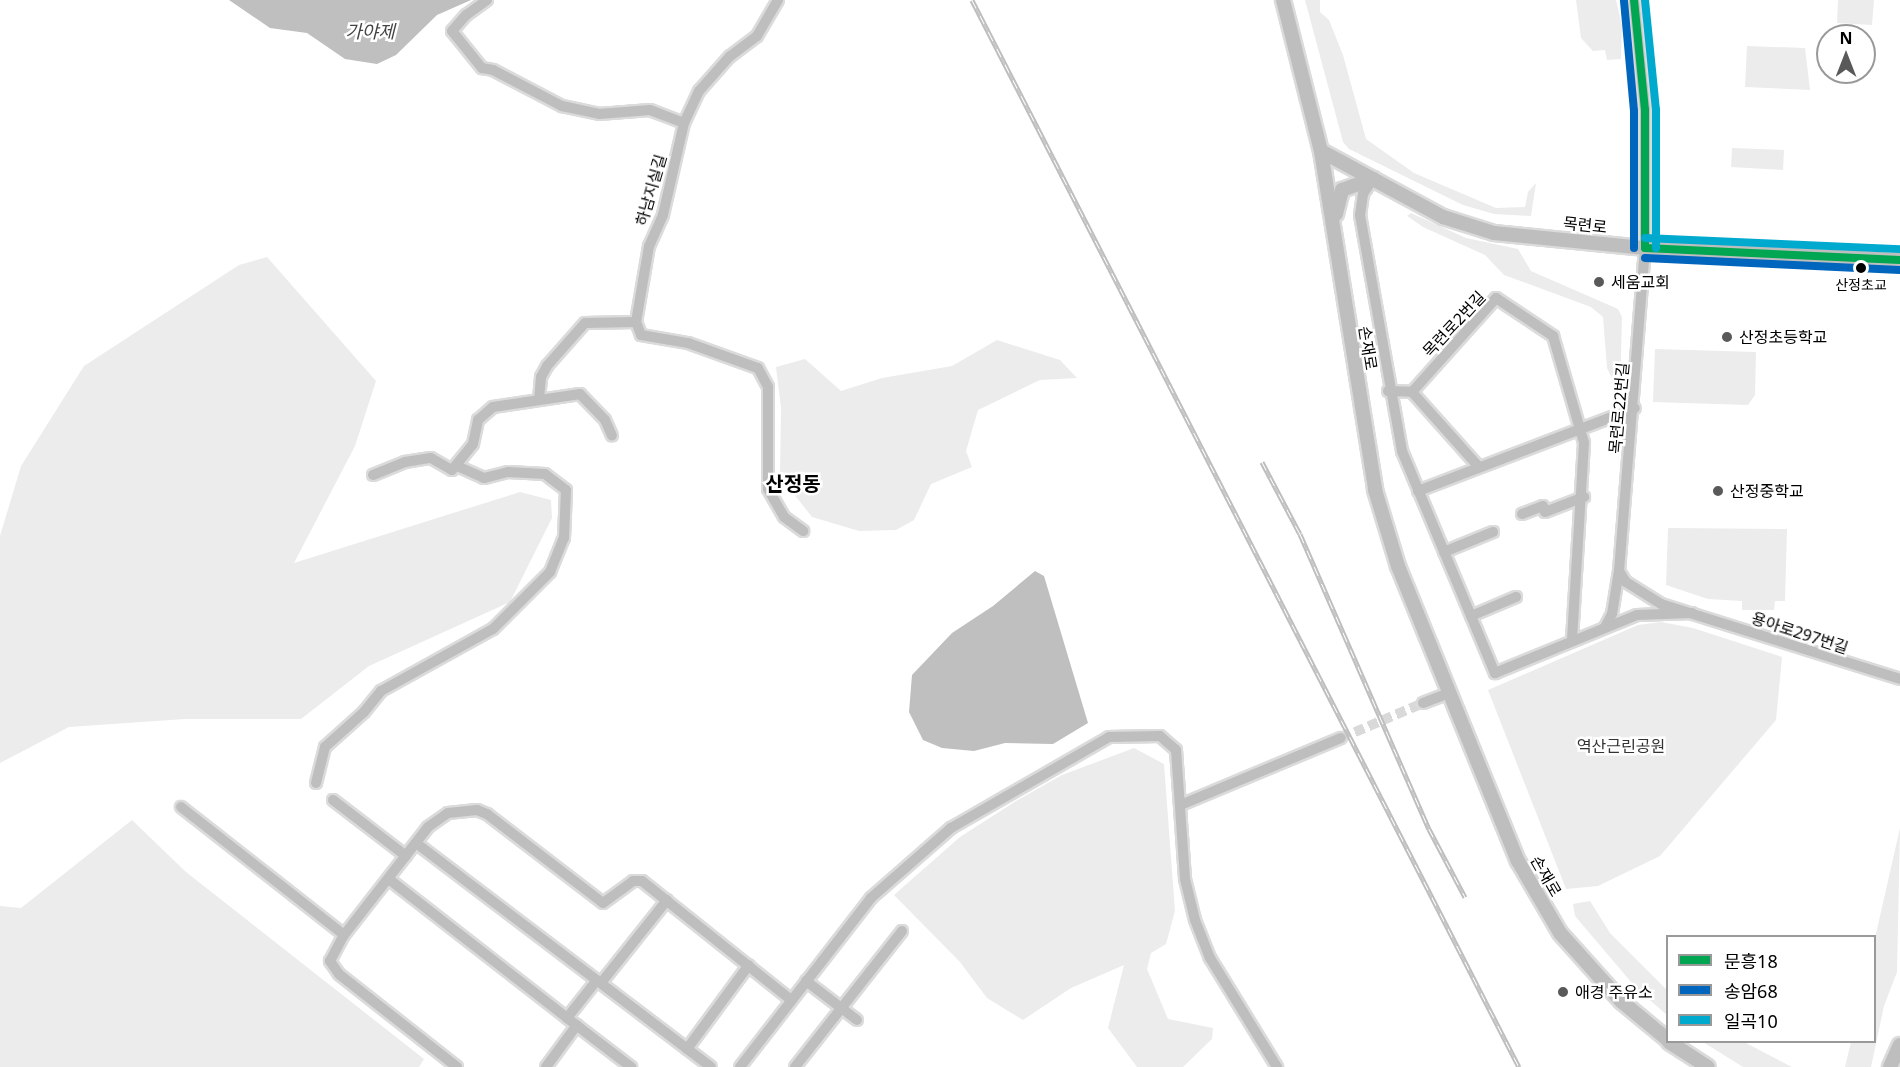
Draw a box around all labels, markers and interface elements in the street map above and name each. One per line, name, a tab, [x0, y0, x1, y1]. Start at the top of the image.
water label: 가야제	[345, 20, 395, 42]
north arrow	[1816, 24, 1876, 84]
text: N	[1839, 27, 1853, 49]
street label: 하남지실길	[632, 152, 670, 228]
street label: 목련로	[1562, 213, 1608, 237]
marker: 산정초교	[1855, 262, 1867, 274]
place label: 세움교회	[1611, 272, 1670, 292]
marker: 세움교회	[1592, 275, 1606, 289]
place label: 산정초교	[1835, 277, 1887, 293]
street label: 목련로2번길	[1419, 287, 1489, 361]
street label: 손재로	[1355, 325, 1381, 371]
place label: 산정초등학교	[1739, 327, 1827, 347]
marker: 산정초등학교	[1720, 330, 1734, 344]
street label: 목련로22번길	[1605, 361, 1633, 455]
district label: 산정동	[765, 471, 821, 495]
place label: 산정중학교	[1730, 481, 1804, 501]
marker: 산정중학교	[1711, 484, 1725, 498]
street label: 용아로297번길	[1749, 608, 1851, 658]
park label: 역산근린공원	[1577, 736, 1665, 756]
street label: 손재로	[1527, 852, 1565, 900]
legend	[1666, 935, 1876, 1043]
text: 문흥18	[1724, 949, 1778, 973]
text: 송암68	[1724, 979, 1778, 1003]
place label: 애경 주유소	[1575, 982, 1653, 1002]
marker: 애경 주유소	[1556, 985, 1570, 999]
text: 일곡10	[1724, 1009, 1778, 1033]

